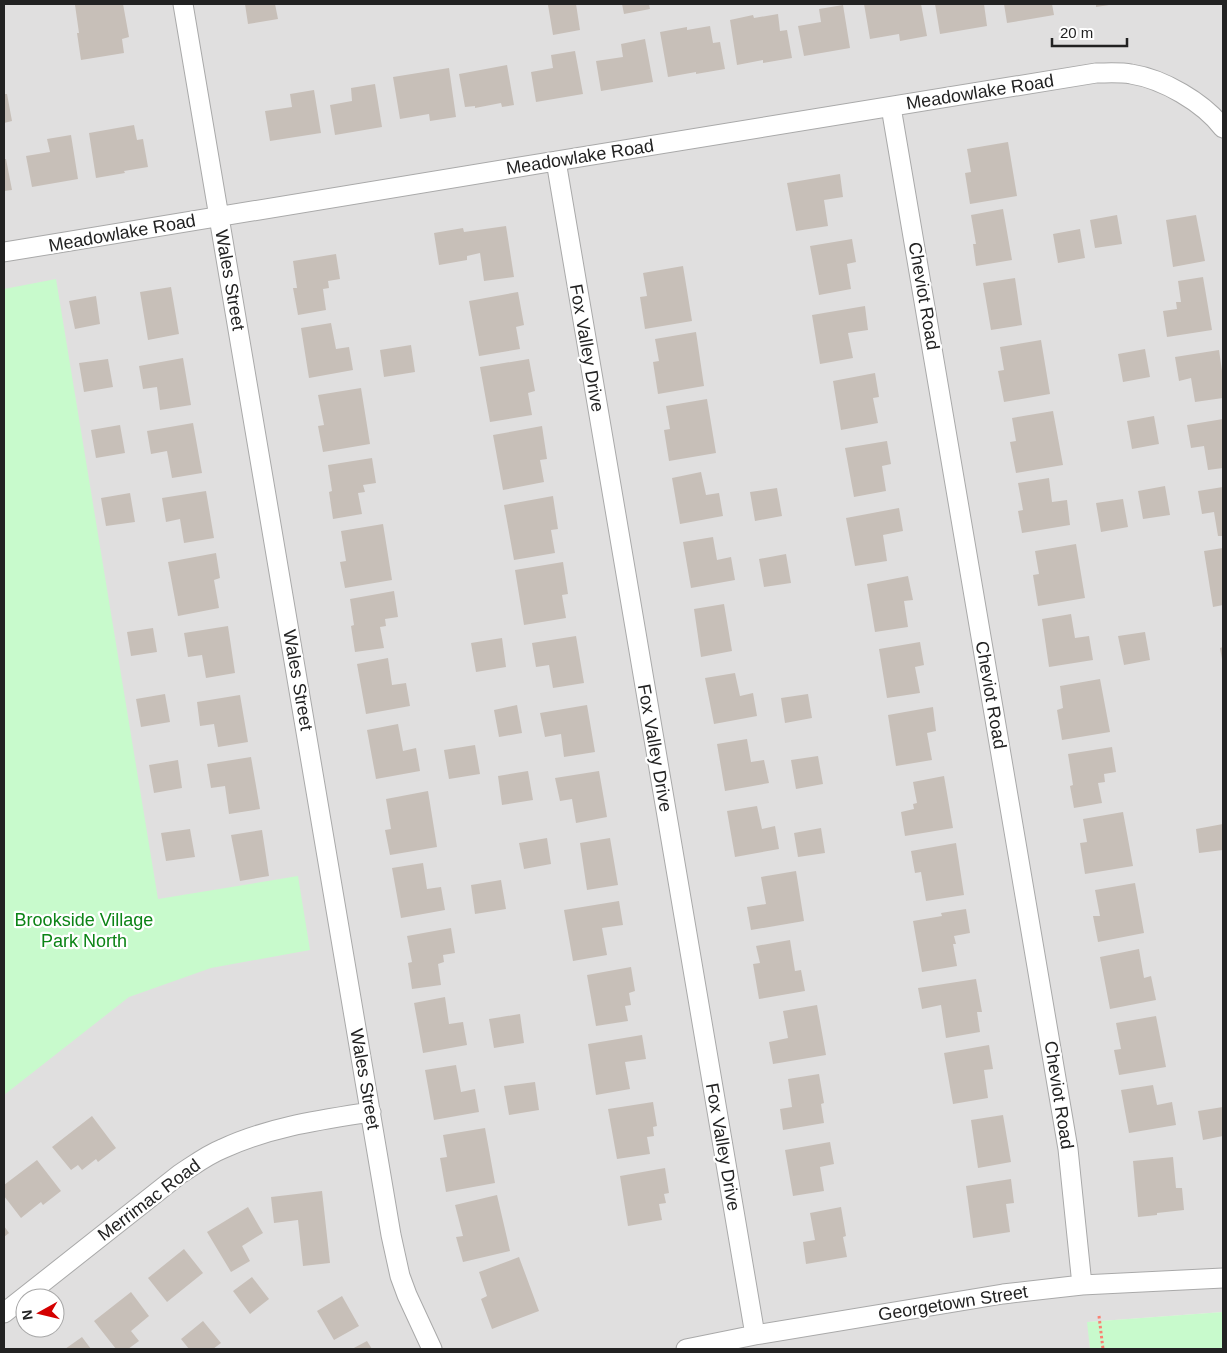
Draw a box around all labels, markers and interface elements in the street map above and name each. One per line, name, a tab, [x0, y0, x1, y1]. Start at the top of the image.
scale bar	[1052, 15, 1127, 47]
text: 20 m	[1060, 24, 1093, 41]
street label: Meadowlake Road	[905, 70, 1055, 114]
street label: Meadowlake Road	[505, 135, 655, 179]
street label: Meadowlake Road	[47, 210, 197, 256]
street label: Wales Street	[211, 228, 249, 332]
street label: Cheviot Road	[905, 241, 943, 351]
street label: Fox Valley Drive	[566, 282, 608, 414]
street label: Wales Street	[279, 628, 317, 732]
street label: Cheviot Road	[972, 640, 1010, 750]
street label: Fox Valley Drive	[634, 682, 676, 814]
park label: Brookside Village Park North	[15, 910, 153, 951]
street label: Wales Street	[346, 1027, 384, 1131]
street label: Cheviot Road	[1041, 1040, 1077, 1150]
street label: Fox Valley Drive	[702, 1081, 744, 1213]
street label: Merrimac Road	[94, 1155, 204, 1245]
street label: Georgetown Street	[877, 1281, 1029, 1325]
north arrow	[15, 1288, 65, 1338]
text: N	[18, 1309, 36, 1321]

